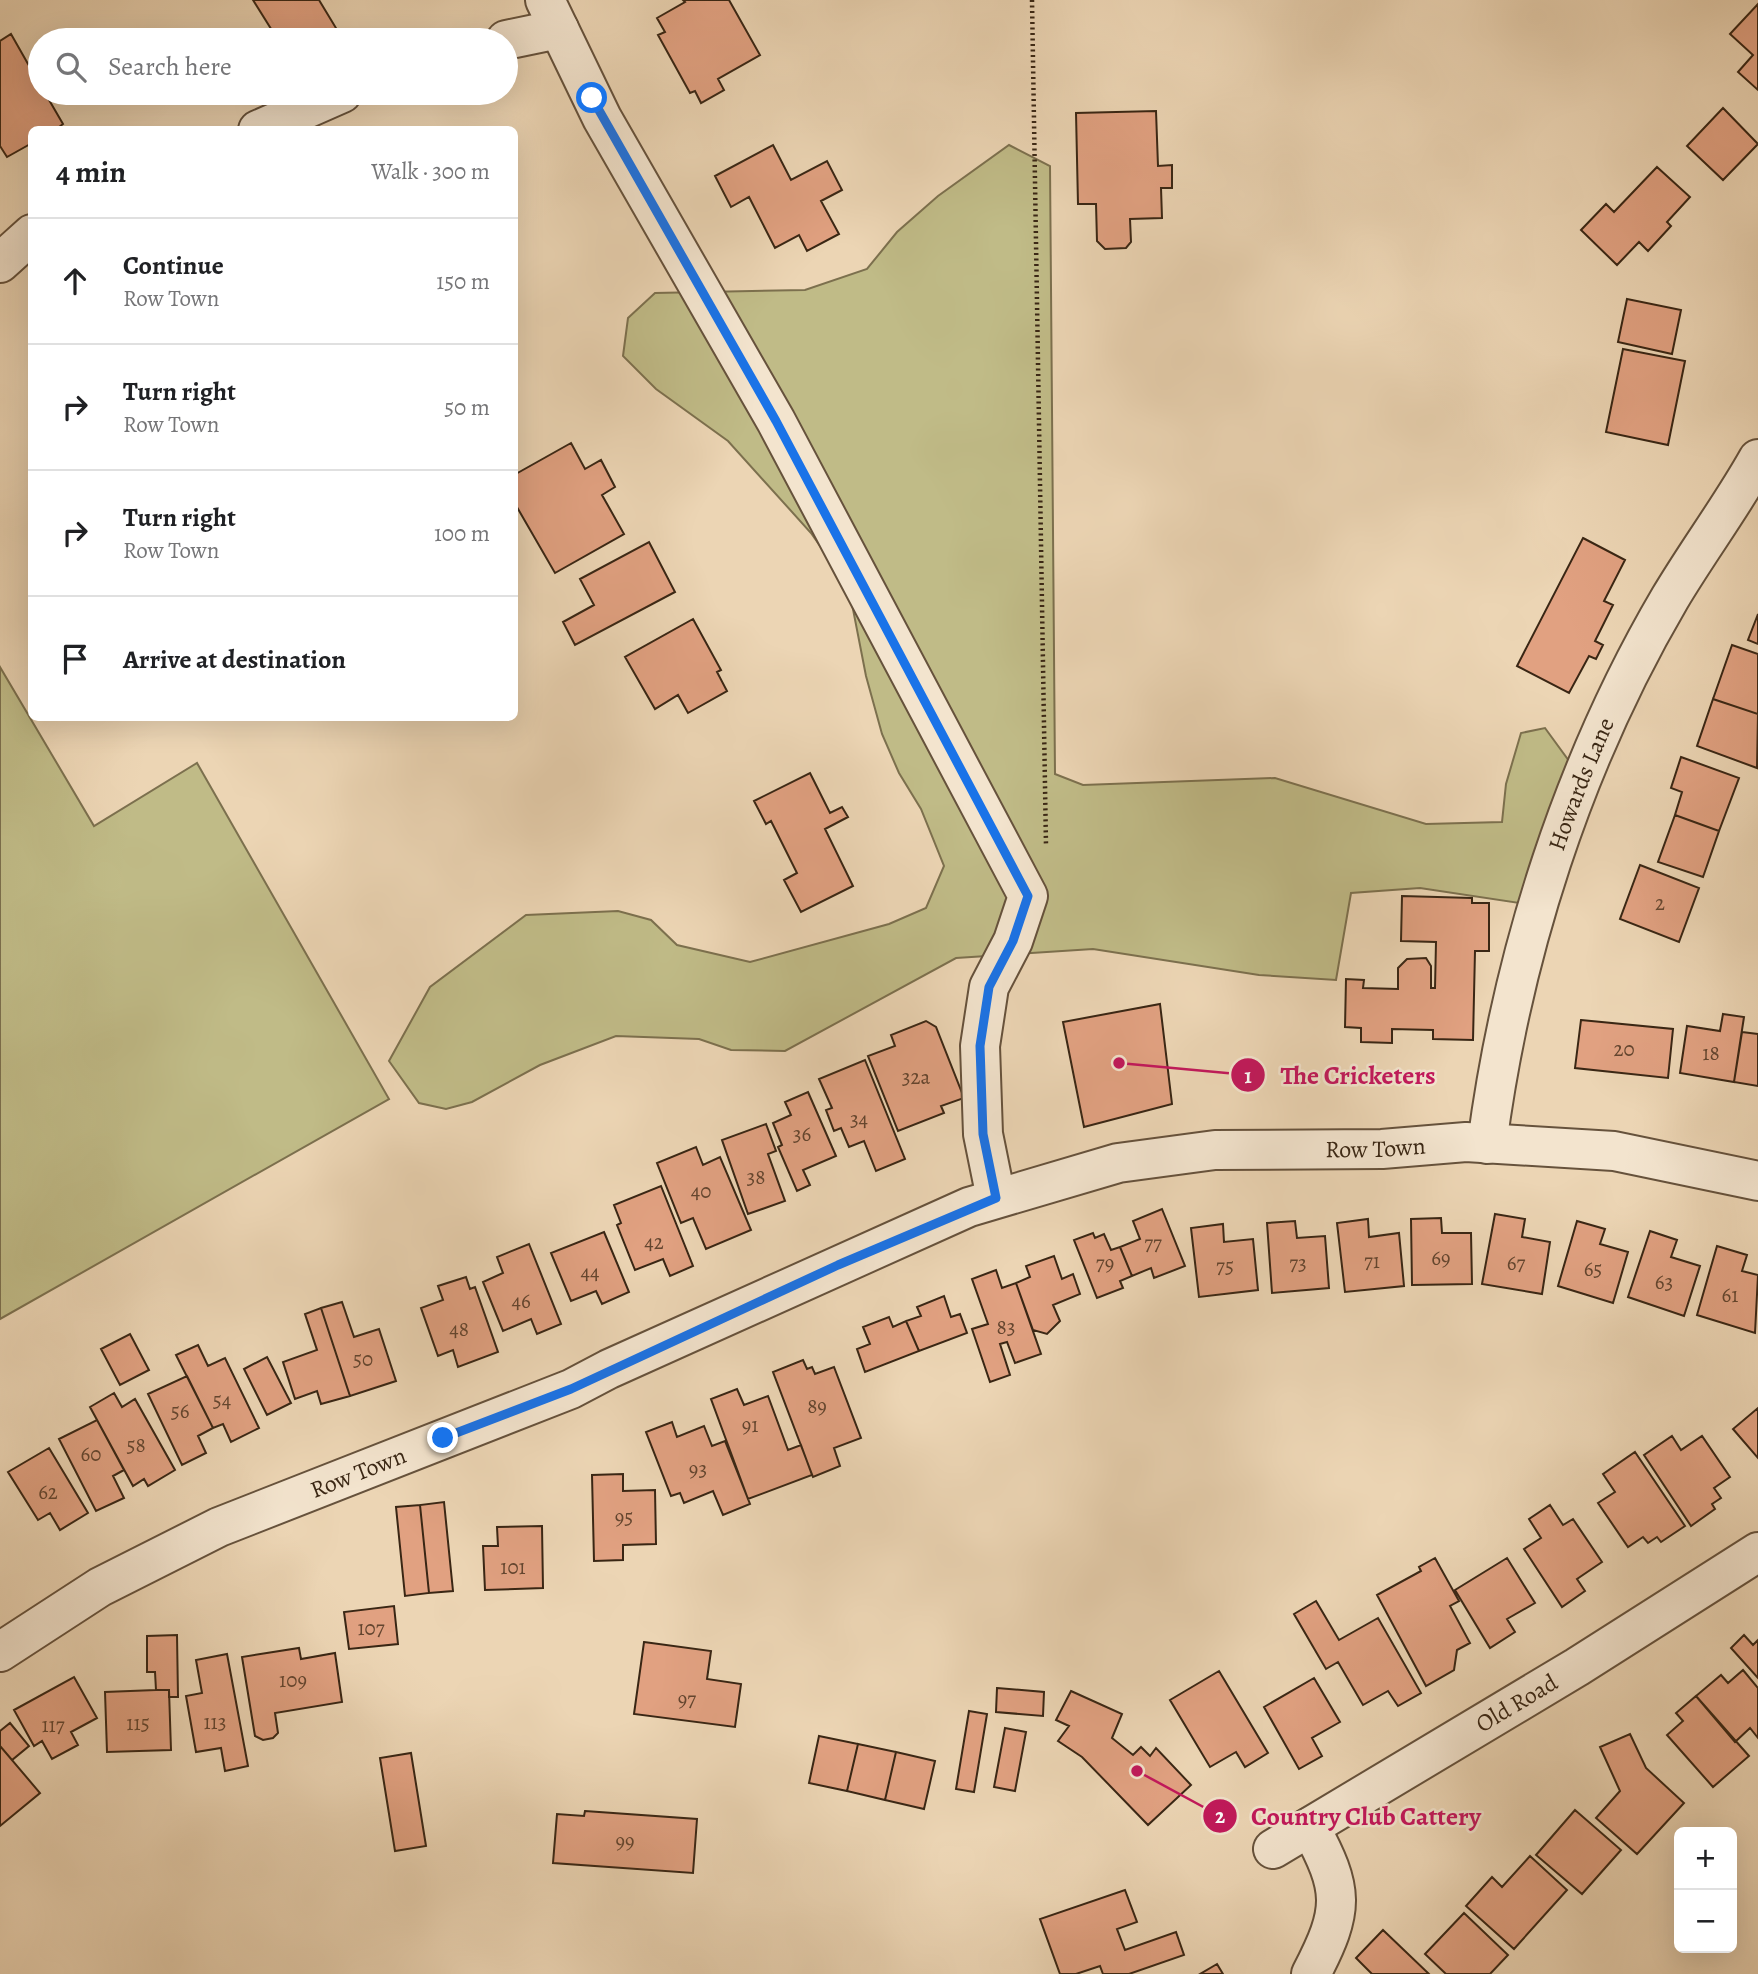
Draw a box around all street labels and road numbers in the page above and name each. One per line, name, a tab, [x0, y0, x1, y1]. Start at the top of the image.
street label: Howards Lane	[1540, 712, 1622, 855]
street label: Row Town	[1325, 1129, 1427, 1165]
street label: Row Town	[306, 1439, 411, 1506]
street label: Old Road	[1470, 1666, 1564, 1740]

